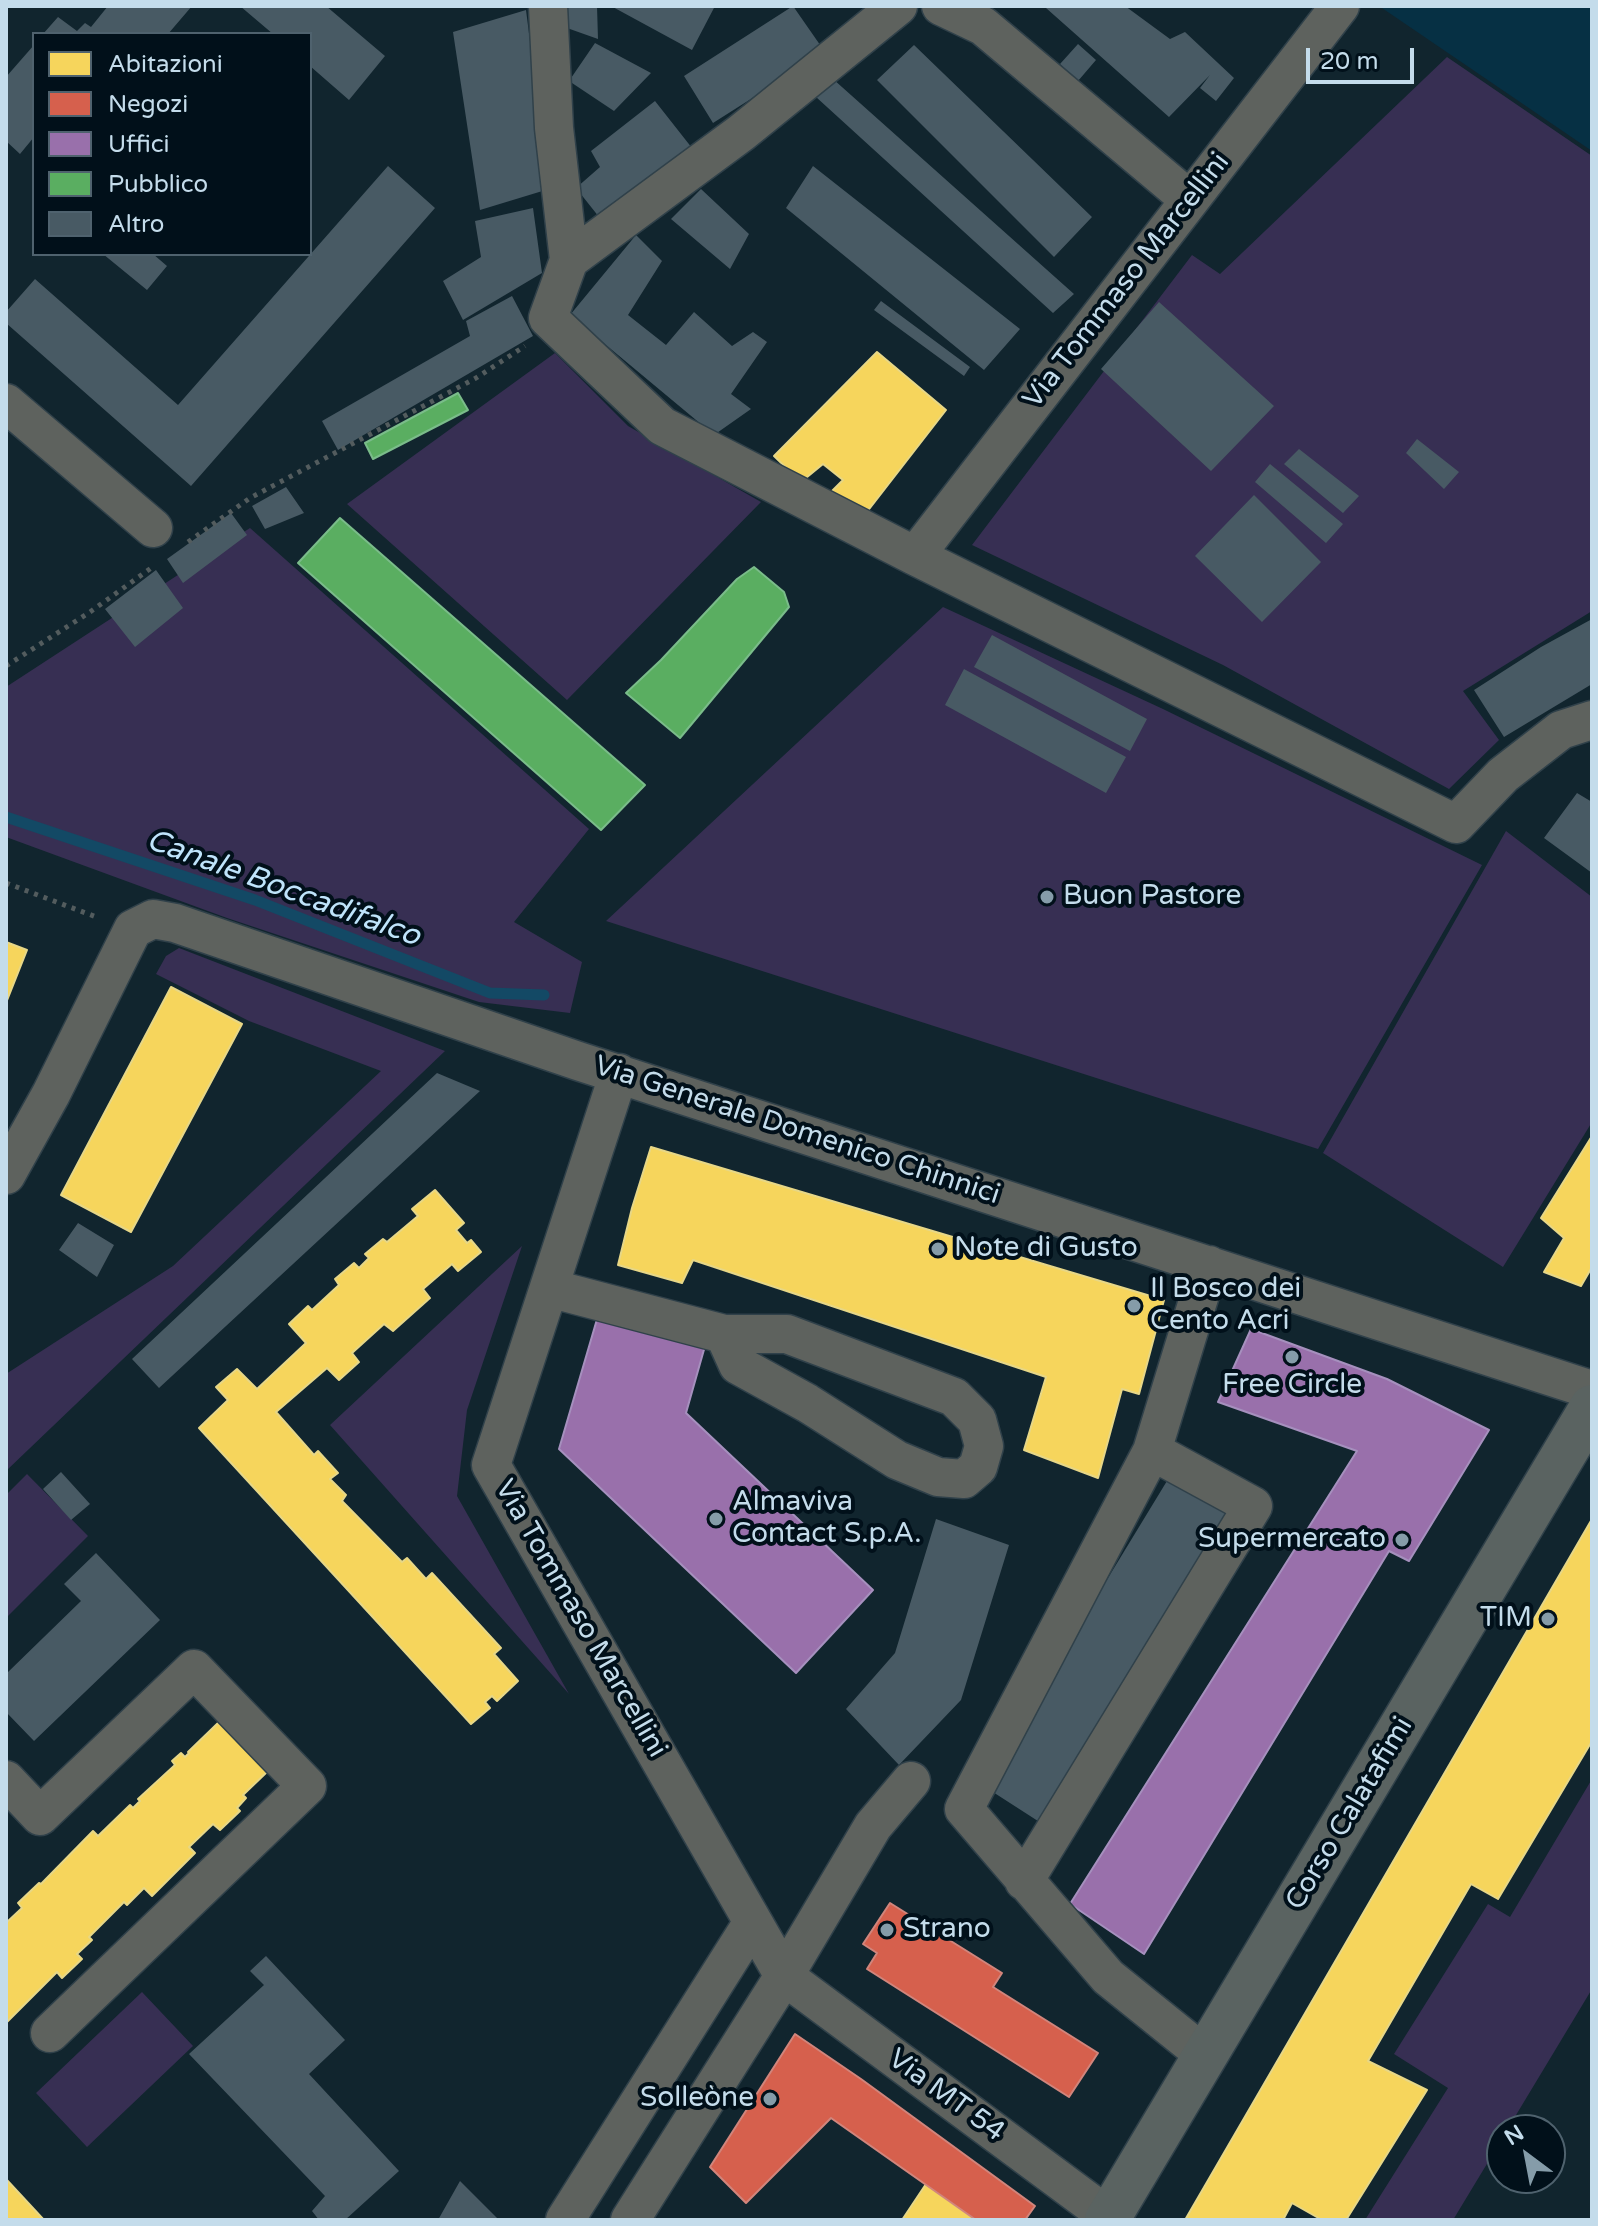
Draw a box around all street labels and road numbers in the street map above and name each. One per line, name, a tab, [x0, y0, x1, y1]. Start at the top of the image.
street label: Via Tommaso Marcellini	[1017, 147, 1237, 415]
street label: Via Generale Domenico Chinnici	[590, 1049, 1004, 1213]
street label: Via Tommaso Marcellini	[487, 1474, 673, 1764]
street label: Corso Calatafimi	[1279, 1712, 1421, 1916]
street label: Via MT 54	[881, 2043, 1011, 2149]

